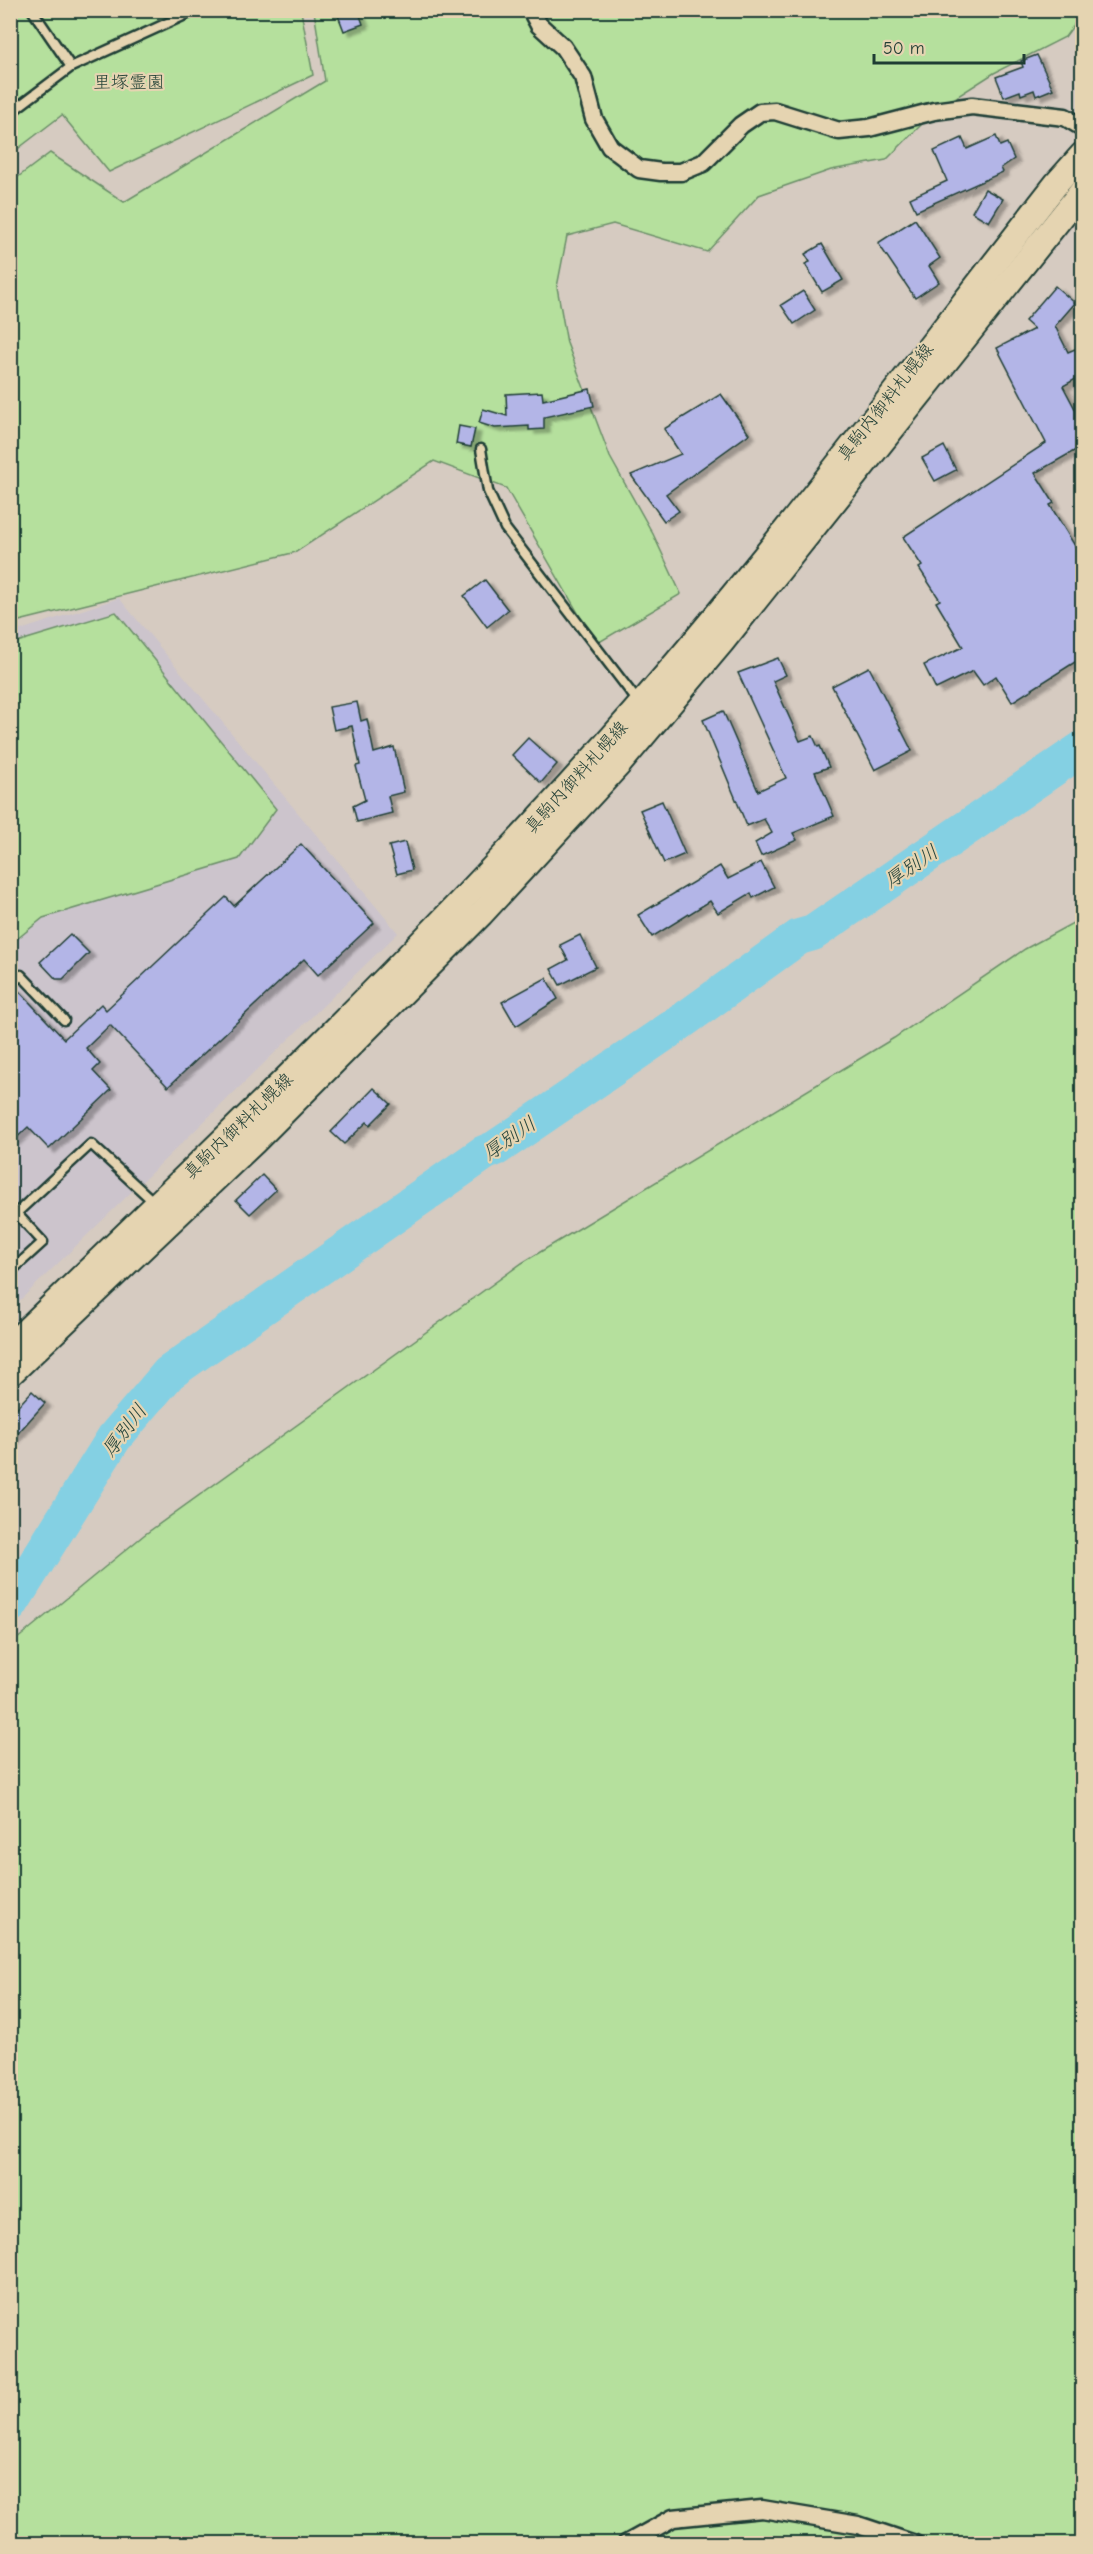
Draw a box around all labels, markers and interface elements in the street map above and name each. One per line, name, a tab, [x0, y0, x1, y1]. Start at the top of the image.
scale bar	[874, 27, 1024, 65]
text: 50 m	[883, 38, 925, 59]
park label: 里塚霊園	[93, 72, 165, 93]
street label: 真駒内御料札幌線	[833, 339, 938, 466]
street label: 真駒内御料札幌線	[520, 717, 632, 838]
water label: 厚別川	[880, 840, 943, 893]
street label: 真駒内御料札幌線	[179, 1069, 297, 1184]
water label: 厚別川	[478, 1112, 540, 1165]
water label: 厚別川	[97, 1399, 152, 1461]

